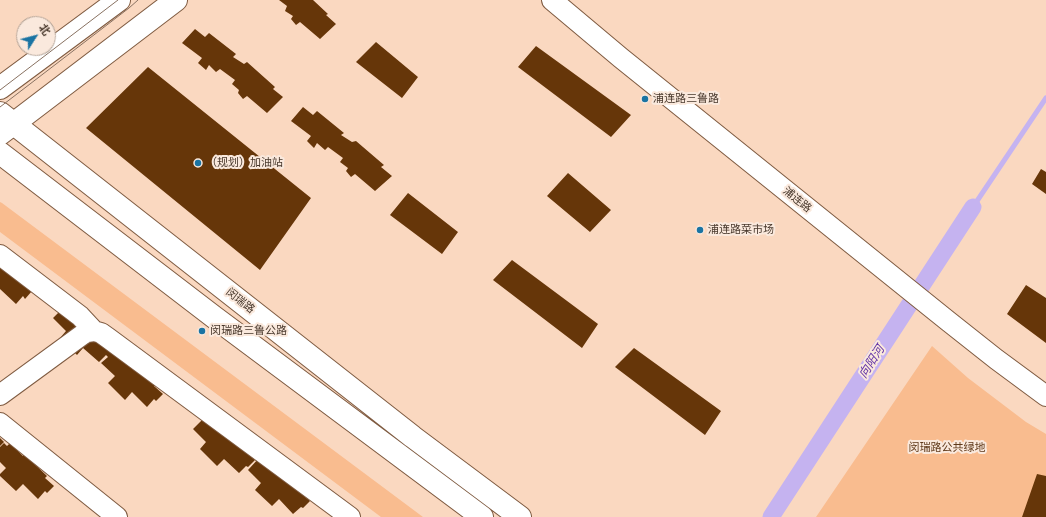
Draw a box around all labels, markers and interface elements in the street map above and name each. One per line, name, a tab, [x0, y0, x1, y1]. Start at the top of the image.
north arrow	[16, 16, 56, 56]
text: 北	[37, 22, 53, 38]
place label: 浦连路三鲁路	[653, 92, 719, 106]
marker: 浦连路三鲁路	[640, 94, 650, 104]
place label: （规划）加油站	[206, 156, 283, 170]
marker: （规划）加油站	[193, 158, 203, 168]
street label: 浦连路	[780, 184, 814, 216]
place label: 浦连路菜市场	[708, 223, 774, 237]
marker: 浦连路菜市场	[695, 225, 705, 235]
street label: 闵瑞路	[223, 286, 257, 316]
place label: 闵瑞路三鲁公路	[210, 324, 287, 338]
marker: 闵瑞路三鲁公路	[197, 326, 207, 336]
water label: 向阳河	[856, 343, 888, 381]
park label: 闵瑞路公共绿地	[909, 441, 985, 455]

